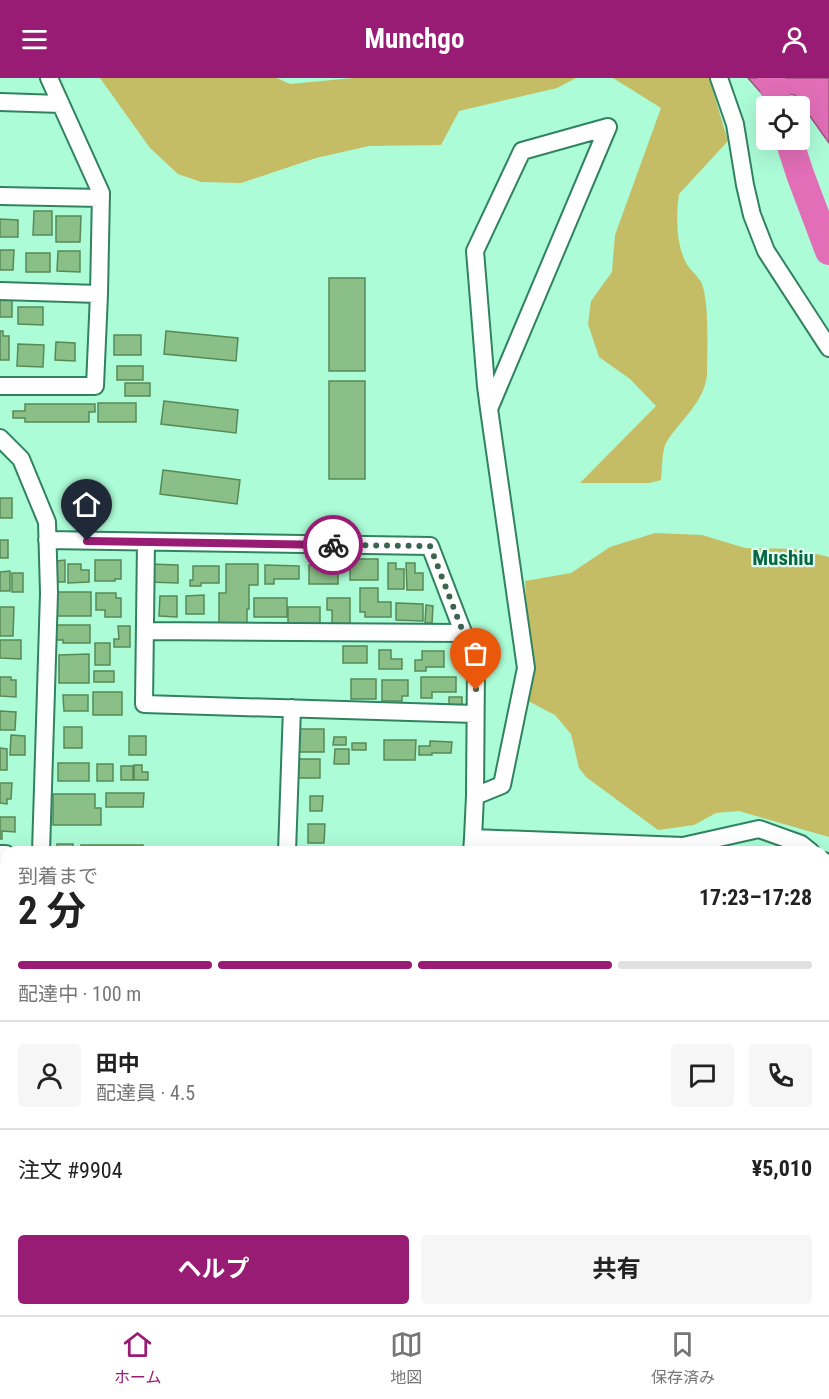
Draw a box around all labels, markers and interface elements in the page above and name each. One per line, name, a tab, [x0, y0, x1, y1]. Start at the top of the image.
icon: menu	[18, 23, 51, 56]
text: Munchgo	[365, 23, 464, 55]
icon: person	[778, 23, 811, 56]
map controls	[756, 96, 810, 150]
button: locate	[756, 96, 810, 150]
pin	[61, 479, 112, 541]
icon: home	[70, 488, 103, 521]
courier	[303, 515, 363, 575]
icon: bike	[317, 529, 350, 562]
district label: Mushiu	[752, 546, 814, 570]
pin	[450, 628, 501, 690]
icon: bag	[459, 637, 492, 670]
text: 到着まで	[18, 864, 98, 888]
text: 17:23–17:28	[699, 885, 812, 910]
text: 2 分	[18, 888, 86, 934]
text: 配達中 · 100 m	[18, 982, 141, 1006]
button: person	[18, 1044, 81, 1107]
button: chat	[671, 1044, 734, 1107]
button: phone	[749, 1044, 812, 1107]
text: 田中	[96, 1051, 140, 1076]
text: 配達員 · 4.5	[96, 1081, 195, 1105]
text: ¥5,010	[752, 1156, 812, 1181]
text: 注文 #9904	[18, 1158, 123, 1183]
button: ヘルプ	[18, 1235, 409, 1304]
button: 共有	[421, 1235, 812, 1304]
tab: ホーム	[114, 1328, 162, 1388]
tab: 地図	[390, 1328, 423, 1388]
tab: 保存済み	[651, 1328, 715, 1388]

